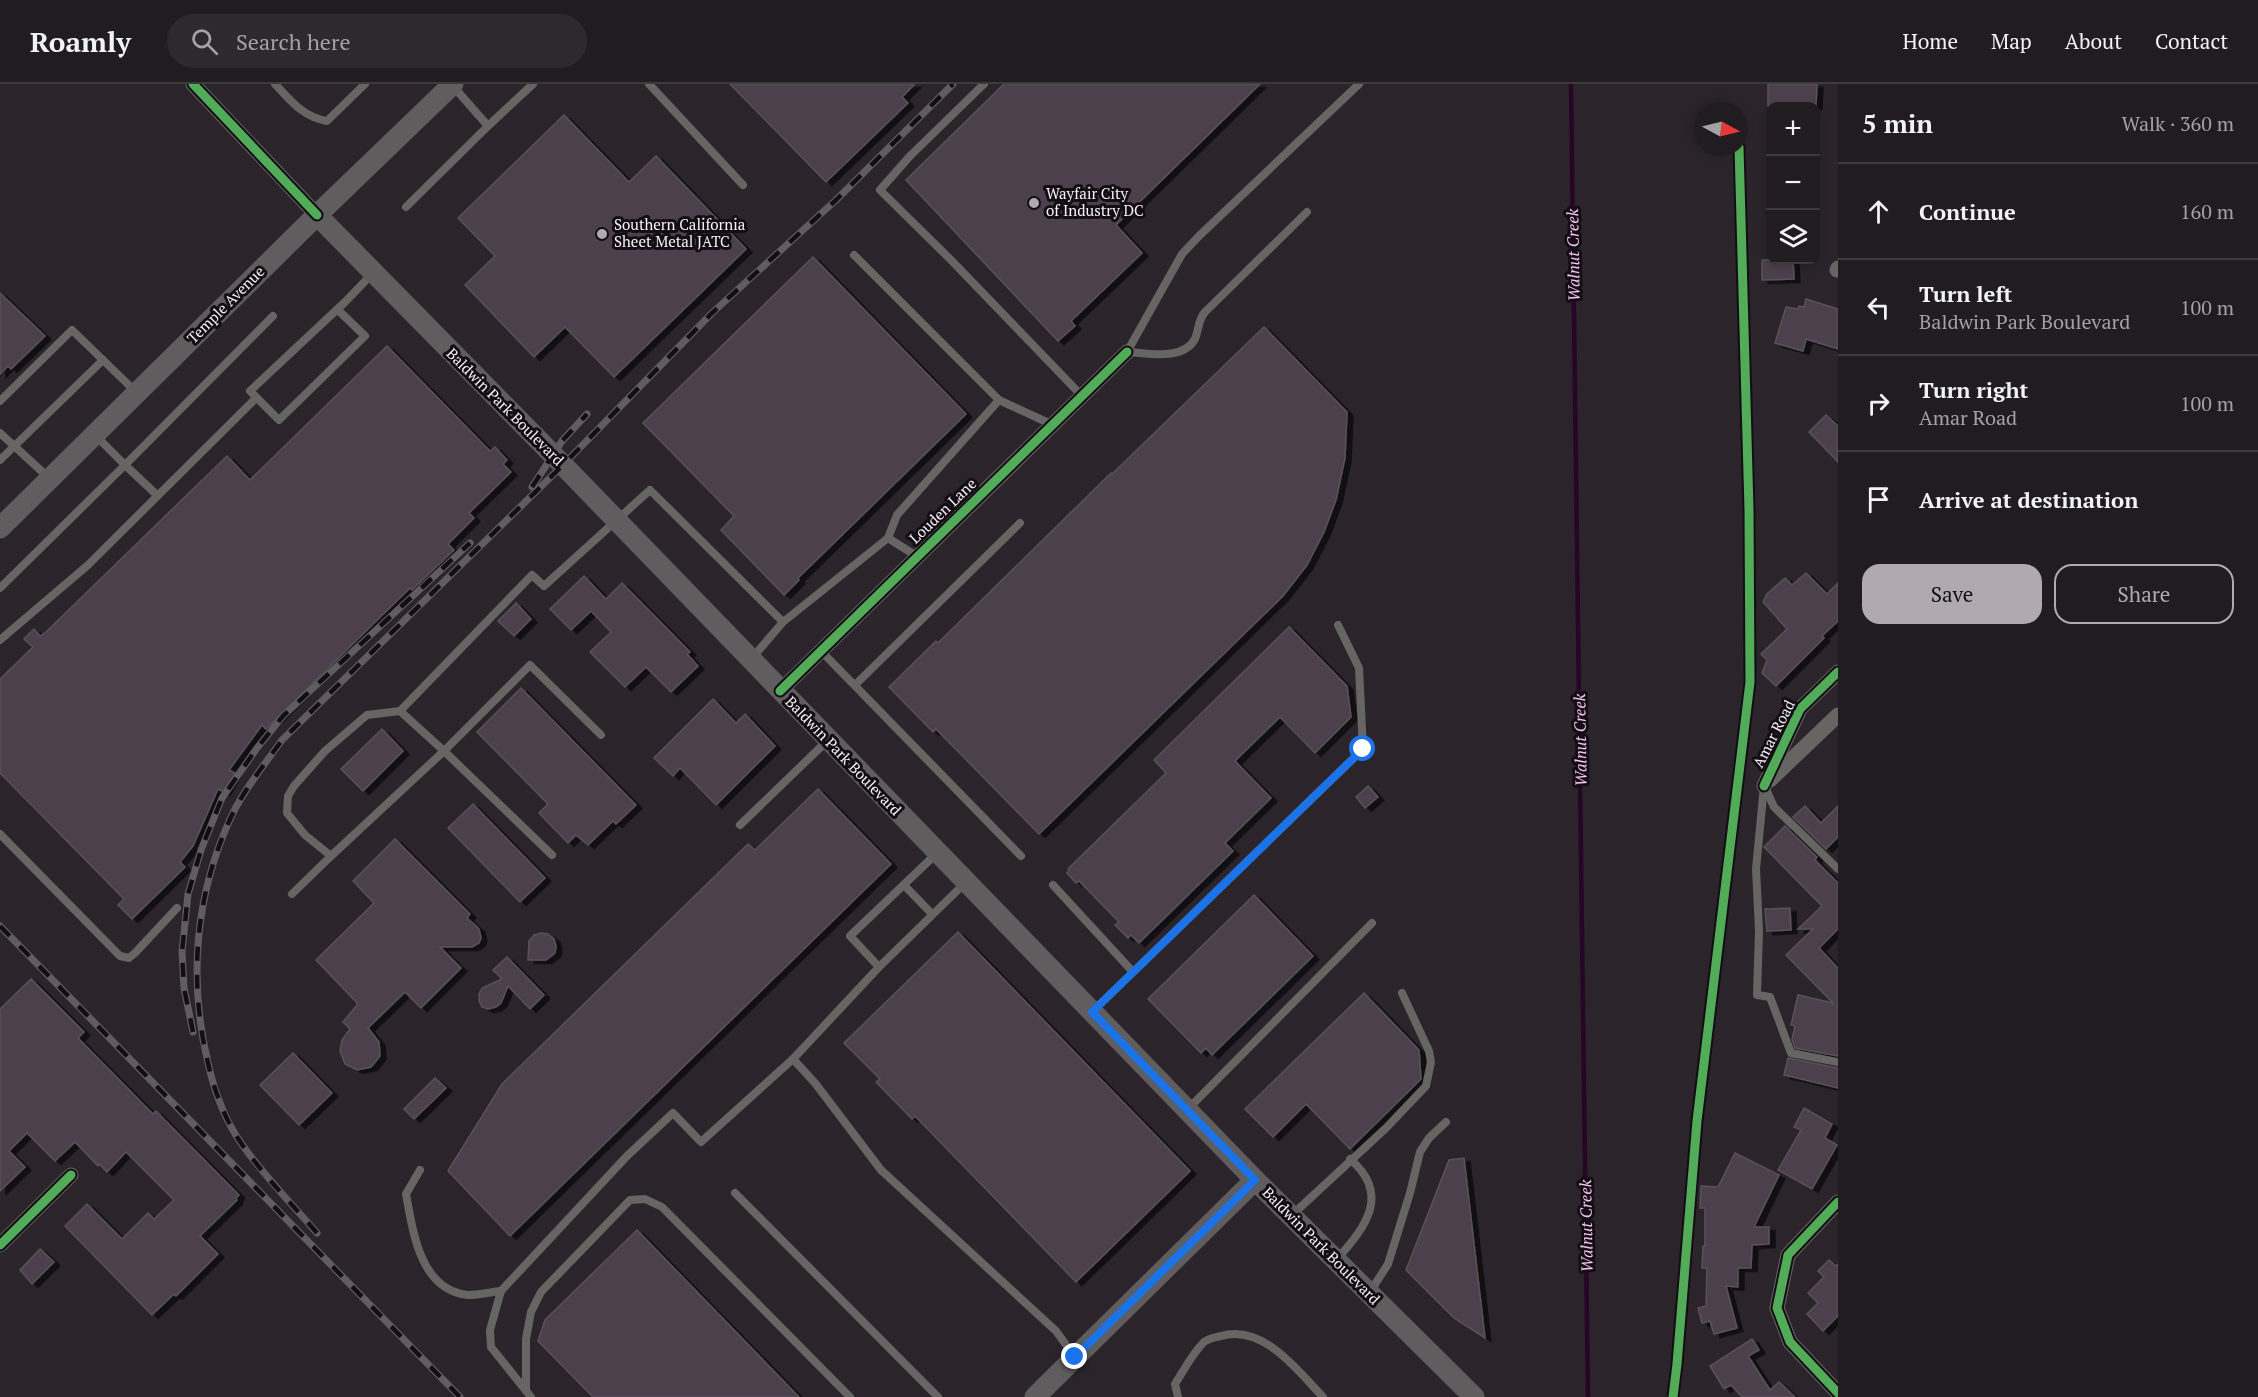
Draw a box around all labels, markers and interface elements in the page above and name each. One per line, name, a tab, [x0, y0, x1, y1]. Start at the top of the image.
search box	[167, 14, 587, 68]
text: Roamly	[30, 23, 131, 60]
icon: search	[188, 25, 221, 58]
text: Search here	[236, 27, 350, 56]
text: Home	[1902, 27, 1958, 55]
text: Map	[1991, 27, 2032, 55]
text: About	[2065, 27, 2122, 55]
text: Contact	[2155, 27, 2228, 55]
north arrow	[1694, 102, 1748, 156]
map controls	[1766, 102, 1820, 264]
button: +	[1766, 102, 1820, 156]
text: 5 min	[1862, 106, 1933, 140]
text: Walk · 360 m	[2122, 110, 2234, 137]
button: −	[1766, 156, 1820, 210]
place label: Wayfair City of Industry DC	[1046, 183, 1144, 220]
icon: ahead	[1862, 195, 1895, 228]
marker: Wayfair City of Industry DC	[1027, 196, 1041, 210]
text: Continue	[1919, 197, 2016, 226]
text: 160 m	[2180, 198, 2234, 225]
water label: Walnut Creek	[1561, 208, 1585, 301]
button: layers	[1766, 210, 1820, 264]
place label: Southern California Sheet Metal JATC	[614, 214, 746, 251]
marker: Southern California Sheet Metal JATC	[595, 227, 609, 241]
street label: Temple Avenue	[182, 261, 268, 347]
text: Turn left	[1919, 279, 2012, 308]
icon: left	[1862, 291, 1895, 324]
text: 100 m	[2180, 294, 2234, 321]
text: Baldwin Park Boulevard	[1919, 308, 2130, 335]
street label: Baldwin Park Boulevard	[443, 343, 569, 469]
text: Turn right	[1919, 375, 2028, 404]
icon: right	[1862, 387, 1895, 420]
text: 100 m	[2180, 390, 2234, 417]
text: Amar Road	[1919, 404, 2017, 431]
street label: Louden Lane	[904, 473, 980, 547]
icon: arrive	[1862, 483, 1895, 516]
text: Arrive at destination	[1919, 485, 2138, 514]
button: Save	[1862, 564, 2042, 624]
button: Share	[2054, 564, 2234, 624]
street label: Baldwin Park Boulevard	[781, 691, 906, 819]
water label: Walnut Creek	[1568, 693, 1592, 786]
street label: Amar Road	[1747, 696, 1799, 771]
route start	[1349, 735, 1375, 761]
water label: Walnut Creek	[1574, 1179, 1598, 1272]
street label: Baldwin Park Boulevard	[1259, 1182, 1385, 1308]
route end	[1061, 1343, 1087, 1369]

